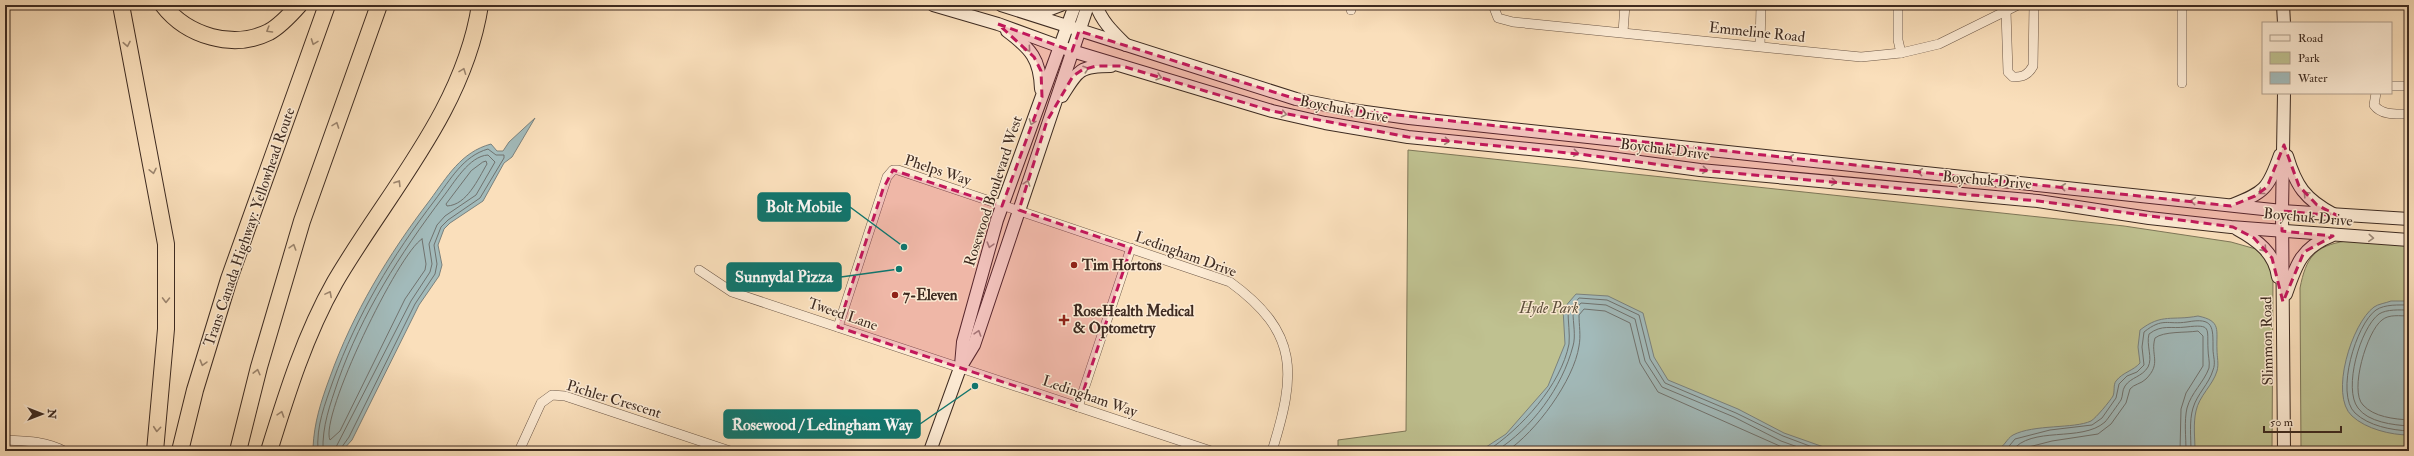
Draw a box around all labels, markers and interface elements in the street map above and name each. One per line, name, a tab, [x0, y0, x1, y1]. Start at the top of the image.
street label: Emmeline Road	[1708, 18, 1807, 47]
legend	[2262, 22, 2392, 94]
one-way arrow	[266, 26, 273, 33]
text: Road	[2298, 31, 2323, 46]
one-way arrow	[310, 38, 318, 45]
one-way arrow	[122, 40, 130, 47]
one-way arrow	[1023, 45, 1030, 52]
text: Park	[2298, 51, 2320, 66]
one-way arrow	[1083, 65, 1090, 74]
one-way arrow	[458, 67, 466, 74]
text: Water	[2297, 71, 2328, 86]
one-way arrow	[1155, 72, 1162, 81]
street label: Boychuk Drive	[1298, 92, 1390, 127]
street label: Trans Canada Highway: Yellowhead Route	[200, 105, 299, 349]
one-way arrow	[1281, 109, 1287, 117]
street label: Rosewood Boulevard West	[960, 113, 1027, 269]
one-way arrow	[1029, 119, 1037, 126]
one-way arrow	[332, 121, 340, 128]
street label: Boychuk Drive	[1619, 135, 1711, 164]
one-way arrow	[1444, 136, 1450, 145]
one-way arrow	[1573, 149, 1579, 158]
street label: Phelps Way	[902, 151, 974, 191]
one-way arrow	[1788, 154, 1794, 163]
one-way arrow	[1702, 166, 1708, 175]
street label: Boychuk Drive	[1941, 167, 2032, 194]
one-way arrow	[148, 168, 157, 174]
one-way arrow	[1917, 168, 1923, 177]
one-way arrow	[1831, 178, 1837, 187]
one-way arrow	[393, 180, 401, 187]
one-way arrow	[1023, 180, 1031, 187]
one-way arrow	[2060, 183, 2067, 192]
one-way arrow	[2258, 187, 2265, 194]
one-way arrow	[2304, 192, 2311, 199]
callout: Bolt Mobile	[758, 193, 850, 221]
one-way arrow	[2190, 196, 2196, 205]
text: Bolt Mobile	[766, 197, 842, 217]
street label: Boychuk Drive	[2262, 204, 2353, 231]
street label: Ledingham Drive	[1132, 227, 1239, 282]
one-way arrow	[2368, 234, 2374, 243]
one-way arrow	[986, 242, 995, 249]
one-way arrow	[288, 244, 297, 251]
one-way arrow	[2260, 244, 2267, 252]
place label: Tim Hortons	[1081, 256, 1162, 275]
marker: Tim Hortons	[1069, 260, 1079, 270]
callout: Sunnydal Pizza	[727, 263, 841, 291]
text: Sunnydal Pizza	[735, 267, 833, 288]
place label: 7-Eleven	[903, 286, 958, 305]
one-way arrow	[325, 290, 332, 298]
marker: 7-Eleven	[890, 290, 900, 300]
street label: Tweed Lane	[805, 294, 880, 335]
street label: Slimmon Road	[2257, 296, 2278, 386]
one-way arrow	[162, 297, 171, 303]
park label: Hyde Park	[1518, 299, 1579, 318]
place label: RoseHealth Medical & Optometry	[1073, 302, 1194, 339]
marker: RoseHealth Medical & Optometry	[1058, 314, 1070, 326]
one-way arrow	[973, 330, 982, 337]
one-way arrow	[199, 359, 208, 366]
one-way arrow	[253, 369, 261, 376]
street label: Ledingham Way	[1040, 371, 1140, 422]
street label: Pichler Crescent	[564, 376, 664, 423]
north arrow	[22, 394, 62, 434]
text: N	[45, 408, 58, 420]
scale bar	[2264, 408, 2341, 434]
callout: Rosewood / Ledingham Way	[724, 410, 920, 438]
one-way arrow	[276, 411, 285, 418]
text: Rosewood / Ledingham Way	[732, 415, 913, 436]
text: 50 m	[2270, 415, 2294, 430]
one-way arrow	[152, 426, 161, 432]

